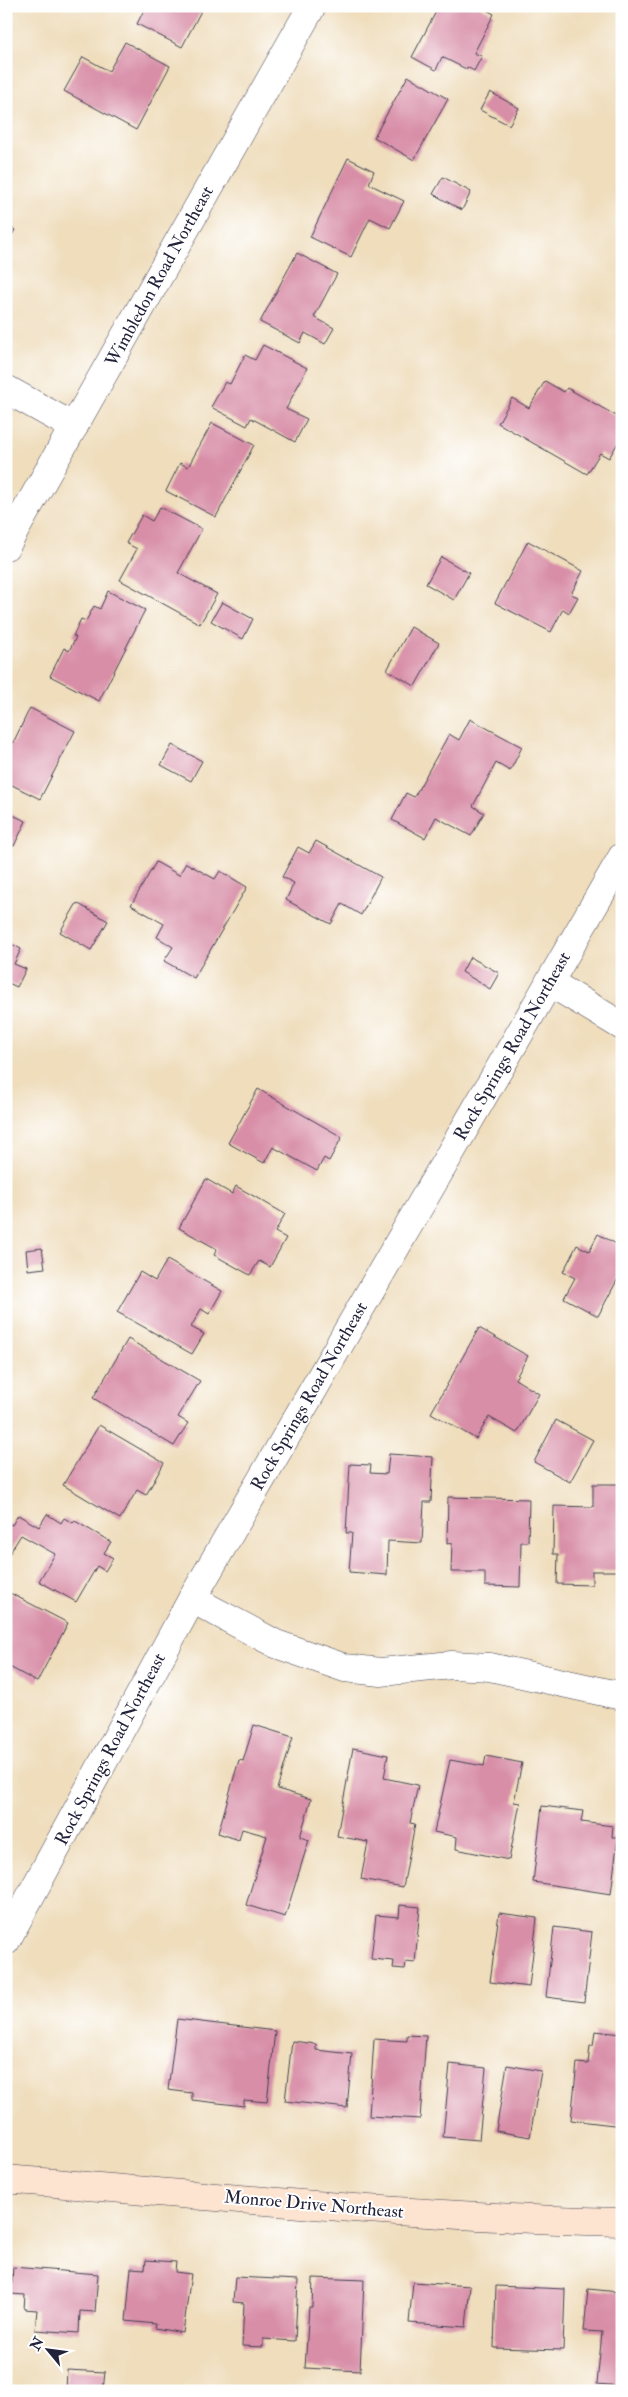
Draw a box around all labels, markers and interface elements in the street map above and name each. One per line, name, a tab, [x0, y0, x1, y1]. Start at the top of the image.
street label: Wimbledon Road Northeast	[100, 182, 219, 371]
street label: Rock Springs Road Northeast	[449, 948, 576, 1145]
street label: Rock Springs Road Northeast	[246, 1298, 373, 1495]
street label: Rock Springs Road Northeast	[50, 1649, 171, 1849]
street label: Monroe Drive Northeast	[223, 2185, 405, 2224]
north arrow	[22, 2324, 72, 2374]
text: N	[26, 2334, 48, 2354]

